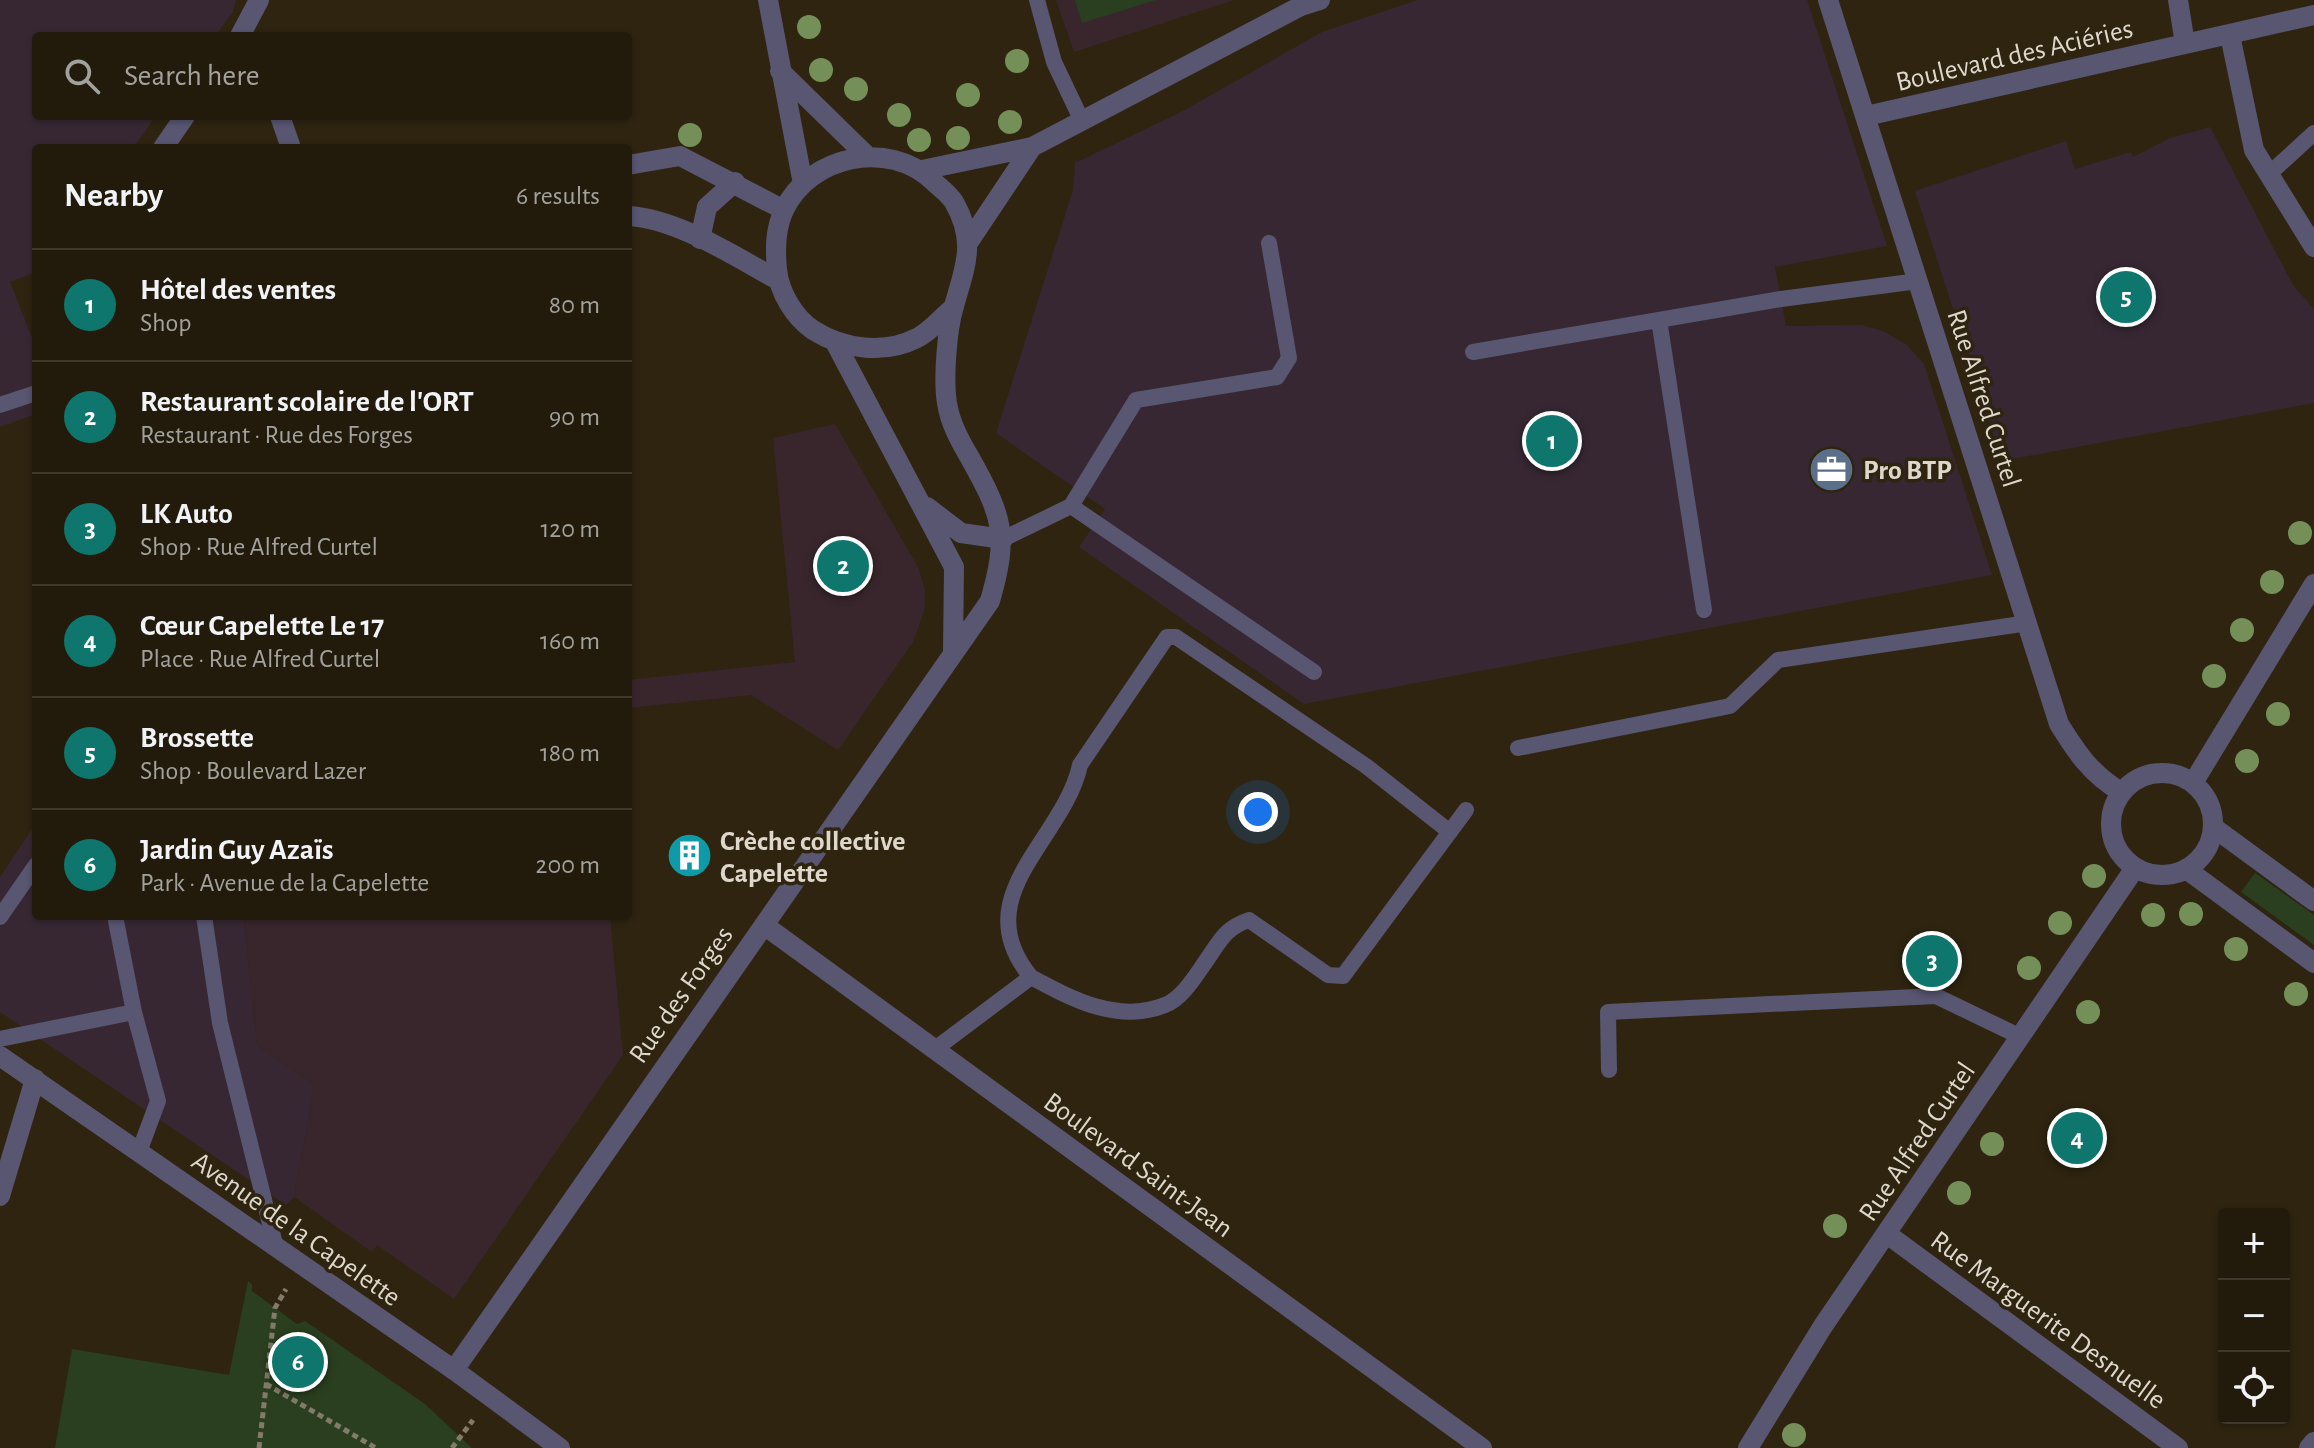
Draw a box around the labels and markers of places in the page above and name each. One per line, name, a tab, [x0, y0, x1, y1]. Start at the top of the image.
pin: 5	[2100, 267, 2152, 327]
pin: 1	[1526, 411, 1578, 471]
office icon: Pro BTP	[1808, 445, 1856, 493]
place label: Pro BTP	[1863, 457, 1952, 485]
pin: 2	[817, 536, 869, 596]
place label: Crèche collective Capelette	[720, 828, 905, 888]
building icon: Crèche collective Capelette	[665, 832, 713, 880]
pin: 3	[1906, 931, 1958, 991]
pin: 4	[2051, 1108, 2103, 1168]
pin: 6	[272, 1332, 324, 1392]

